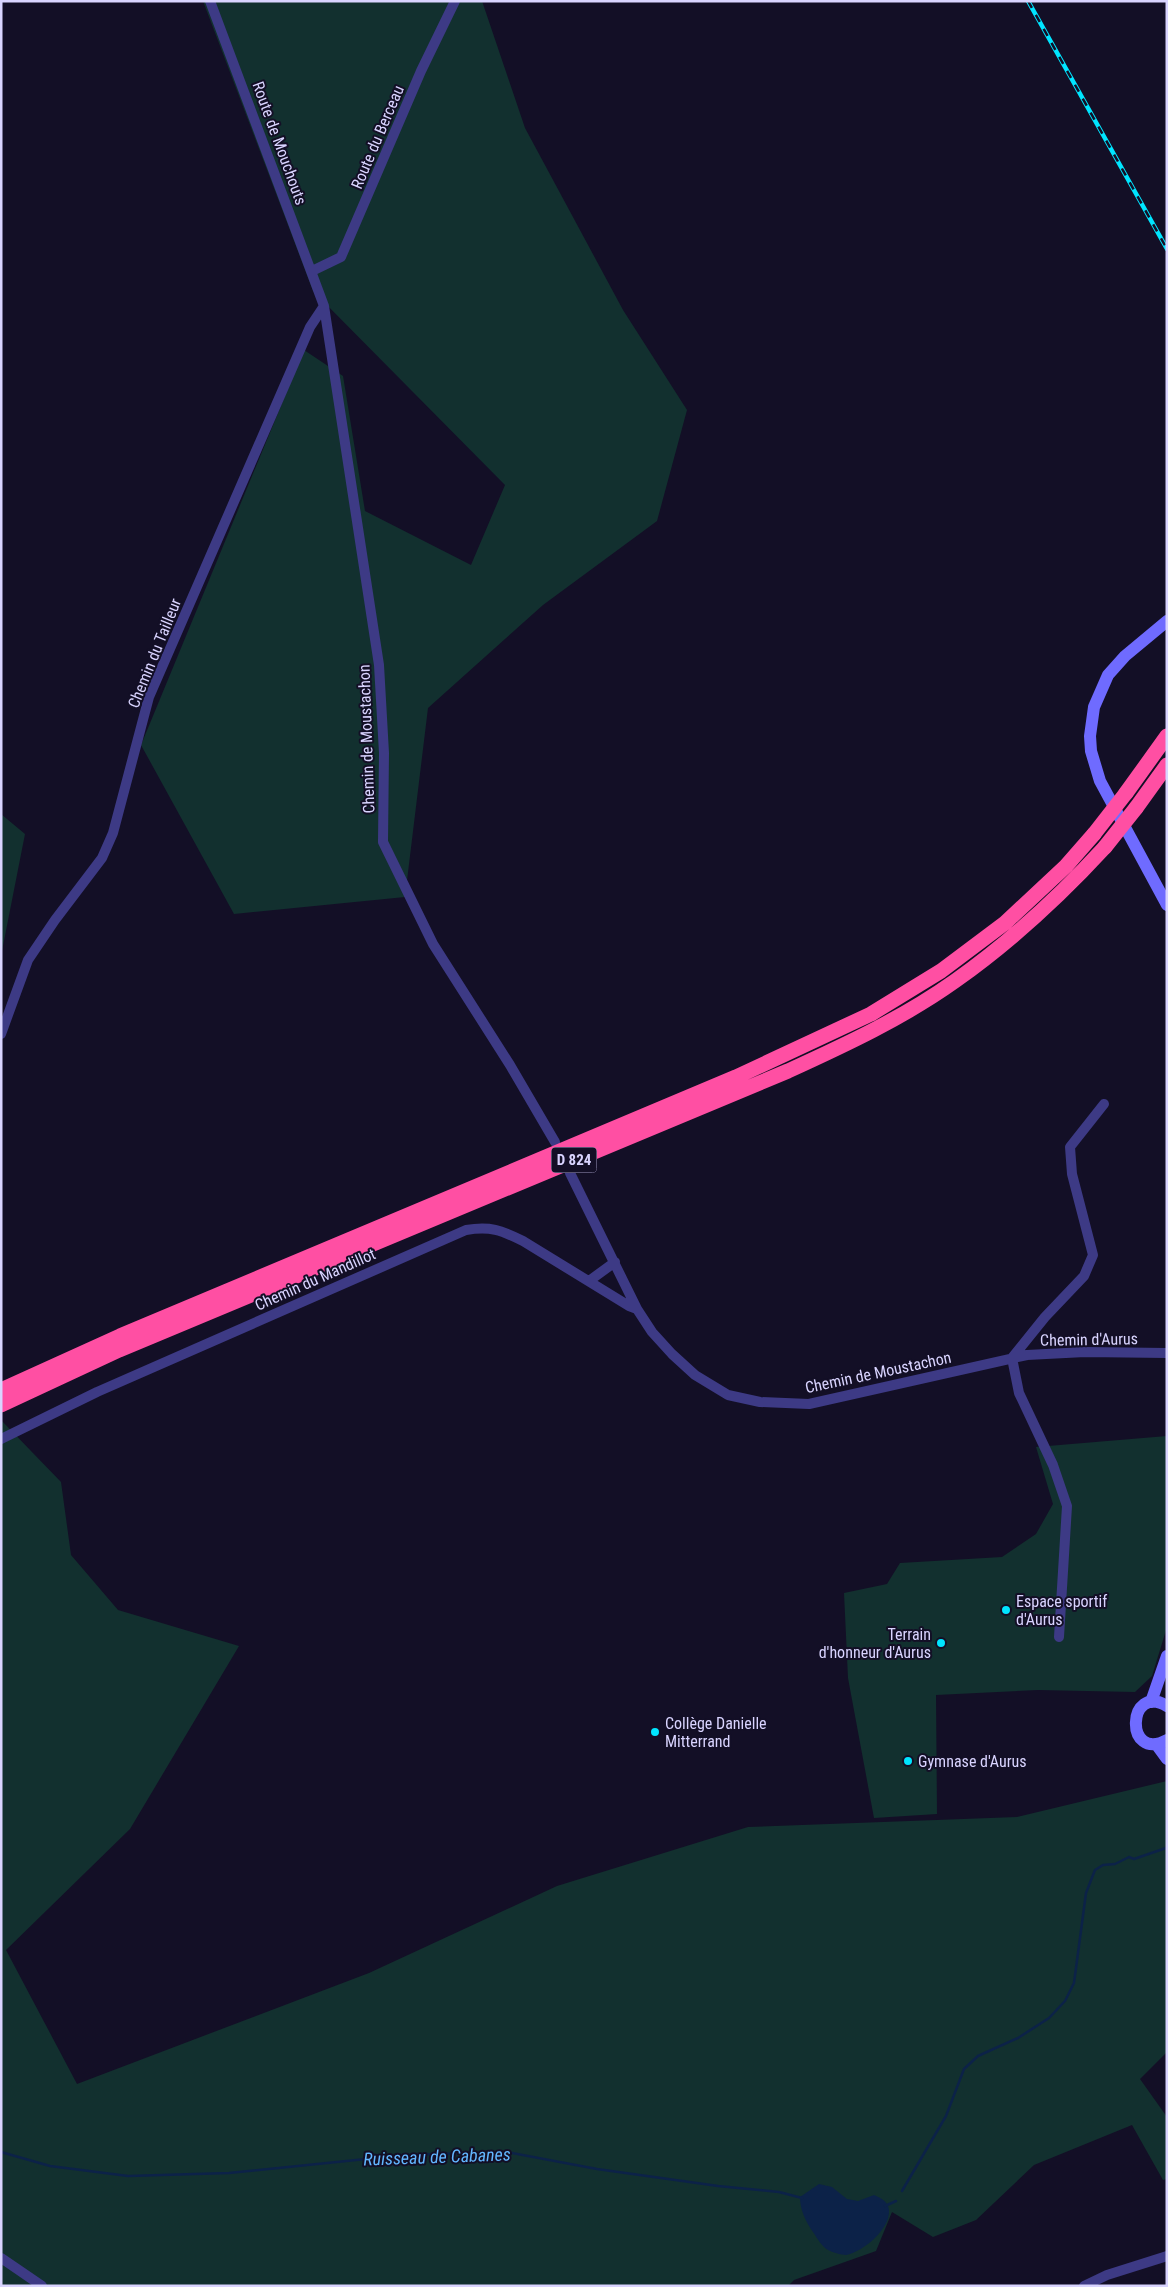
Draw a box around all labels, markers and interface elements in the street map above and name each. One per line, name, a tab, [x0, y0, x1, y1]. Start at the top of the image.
street label: Route de Mouchouts	[248, 79, 311, 208]
street label: Route du Berceau	[347, 83, 408, 192]
street label: Chemin du Tailleur	[124, 595, 185, 711]
street label: Chemin de Moustachon	[354, 664, 379, 814]
road number: D 824	[552, 1148, 596, 1172]
street label: Chemin du Mandillot	[252, 1244, 379, 1315]
street label: Chemin d'Aurus	[1040, 1329, 1138, 1350]
street label: Chemin de Moustachon	[803, 1348, 953, 1397]
place label: Espace sportif d'Aurus	[1016, 1592, 1107, 1629]
marker: Espace sportif d'Aurus	[1000, 1604, 1012, 1616]
place label: Terrain d'honneur d'Aurus	[819, 1625, 931, 1662]
marker: Terrain d'honneur d'Aurus	[935, 1637, 947, 1649]
place label: Collège Danielle Mitterrand	[665, 1714, 767, 1751]
marker: Collège Danielle Mitterrand	[649, 1726, 661, 1738]
place label: Gymnase d'Aurus	[918, 1752, 1027, 1771]
marker: Gymnase d'Aurus	[902, 1755, 914, 1767]
water label: Ruisseau de Cabanes	[363, 2143, 511, 2170]

